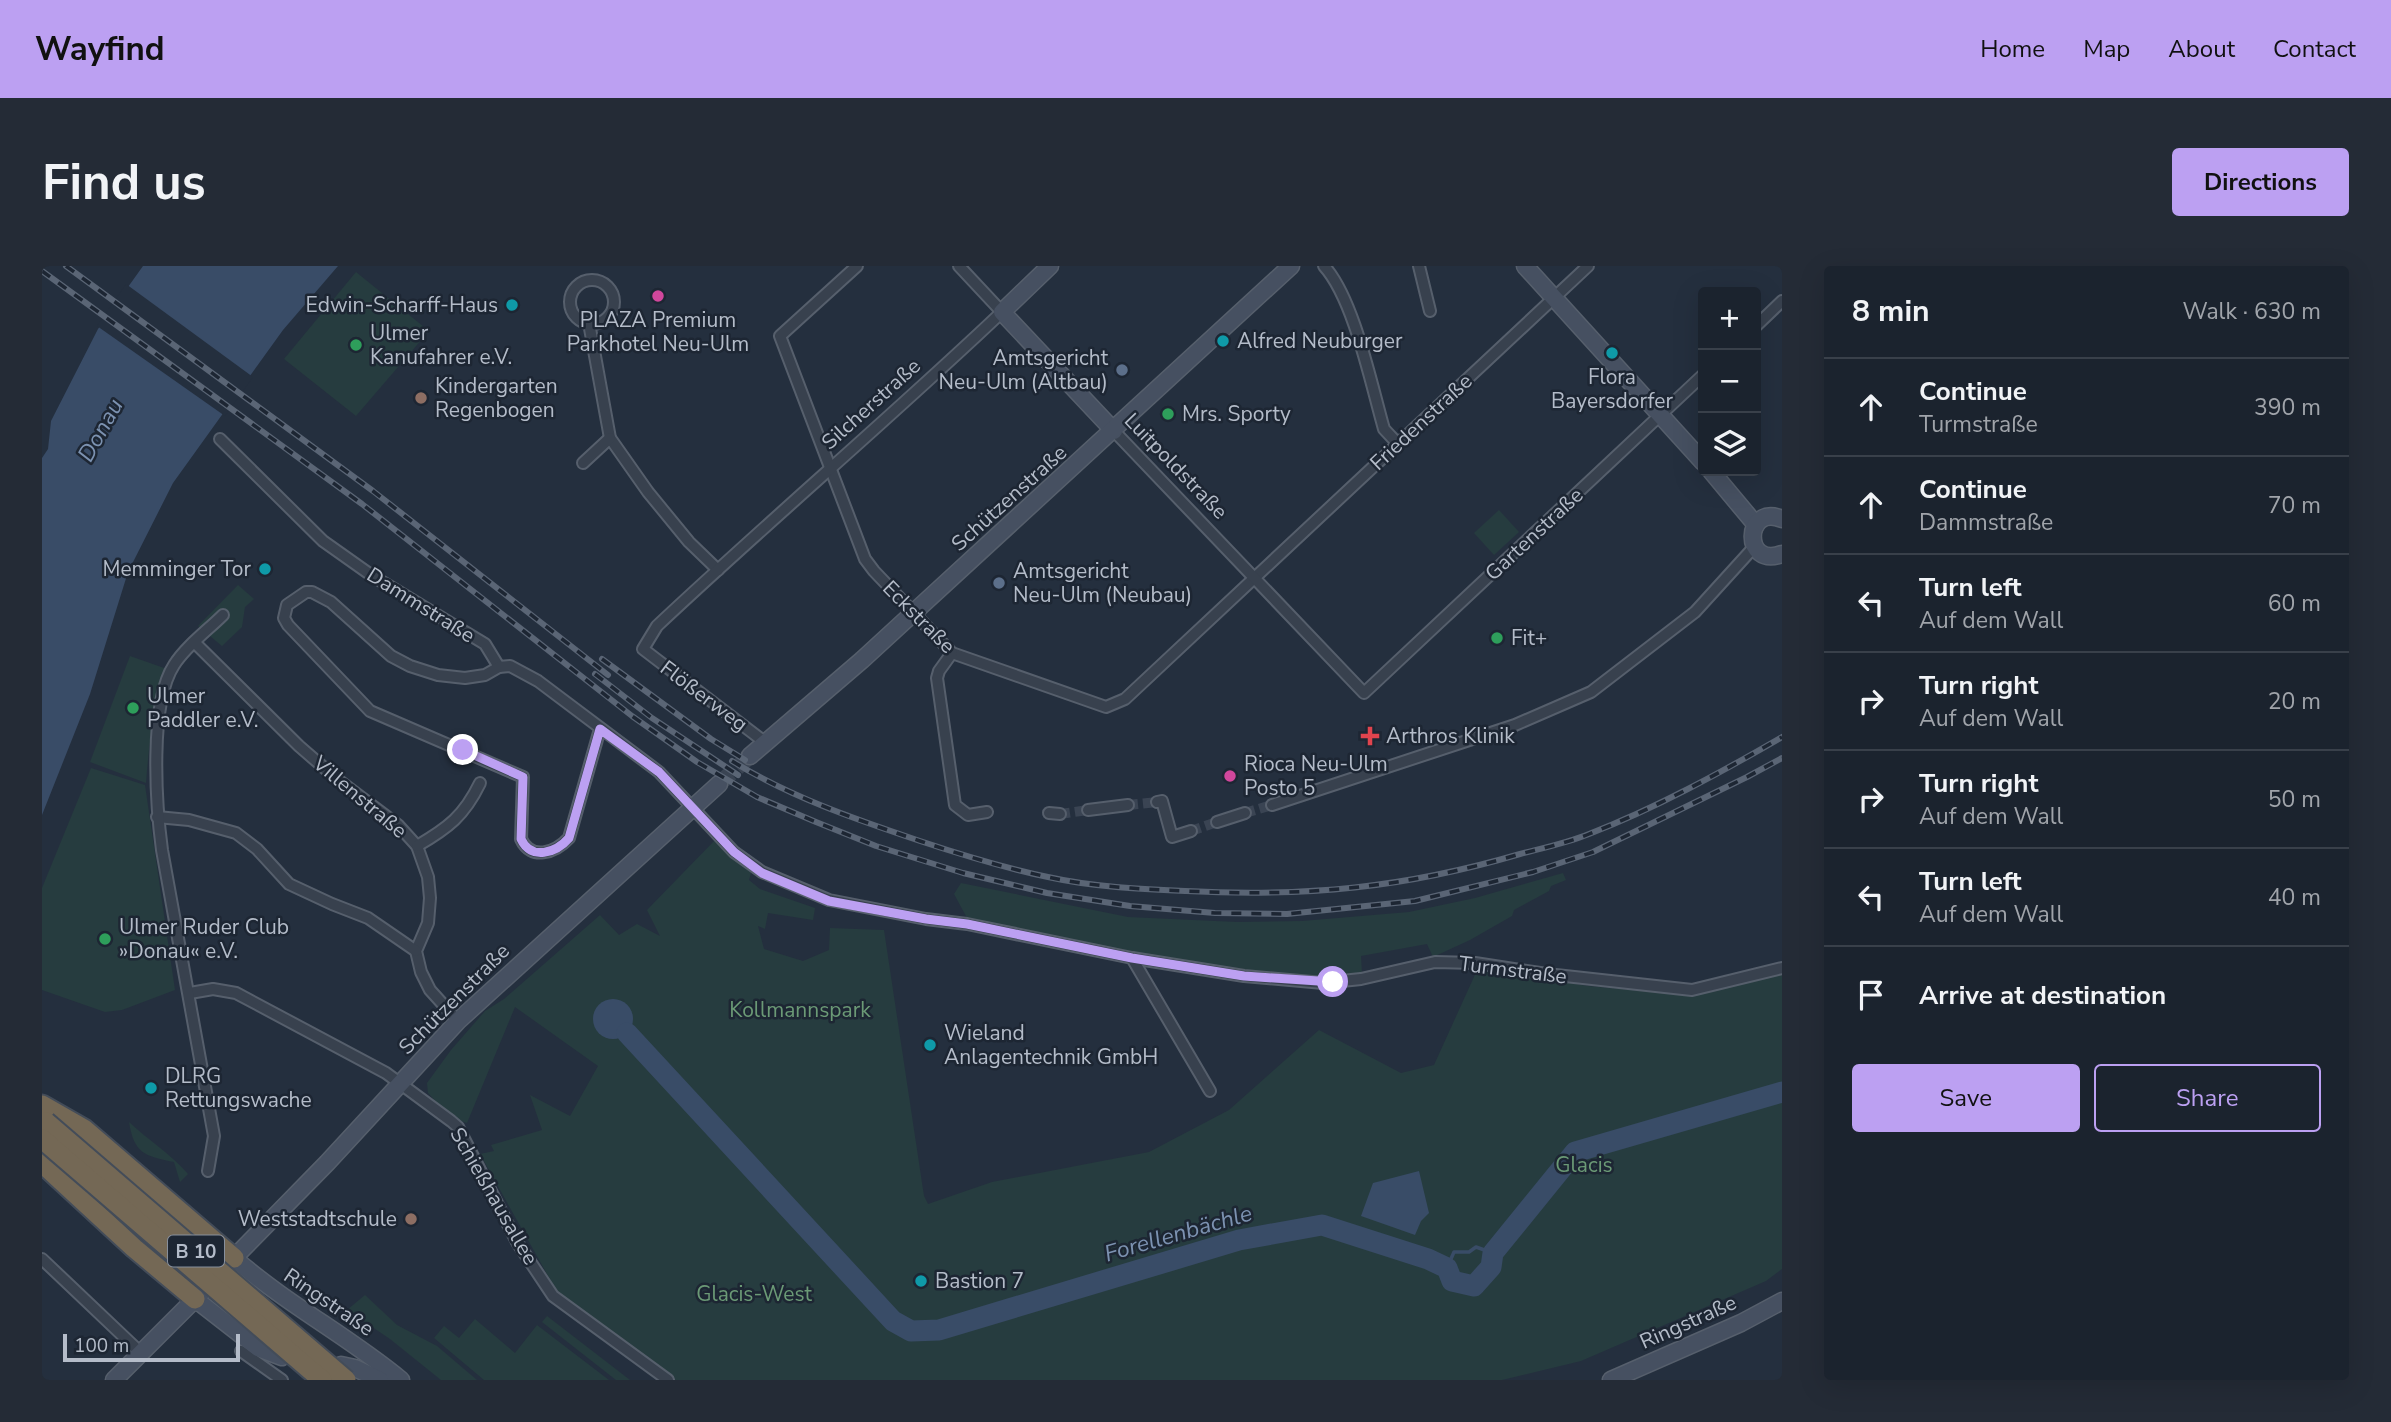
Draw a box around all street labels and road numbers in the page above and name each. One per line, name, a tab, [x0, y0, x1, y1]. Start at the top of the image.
street label: Silcherstraße	[816, 352, 926, 456]
street label: Friedenstraße	[1364, 367, 1478, 477]
street label: Luitpoldstraße	[1118, 407, 1234, 525]
street label: Schützenstraße	[945, 439, 1073, 557]
street label: Gartenstraße	[1479, 481, 1589, 587]
street label: Dammstraße	[362, 561, 480, 649]
street label: Eckstraße	[877, 575, 961, 659]
street label: Flößerweg	[655, 654, 753, 738]
street label: Villenstraße	[306, 749, 413, 845]
street label: Schützenstraße	[392, 937, 516, 1061]
street label: Turmstraße	[1458, 950, 1568, 990]
street label: Schießhausallee	[443, 1122, 545, 1270]
road number: B 10	[168, 1236, 224, 1267]
street label: Ringstraße	[278, 1262, 380, 1342]
street label: Ringstraße	[1635, 1288, 1741, 1356]

